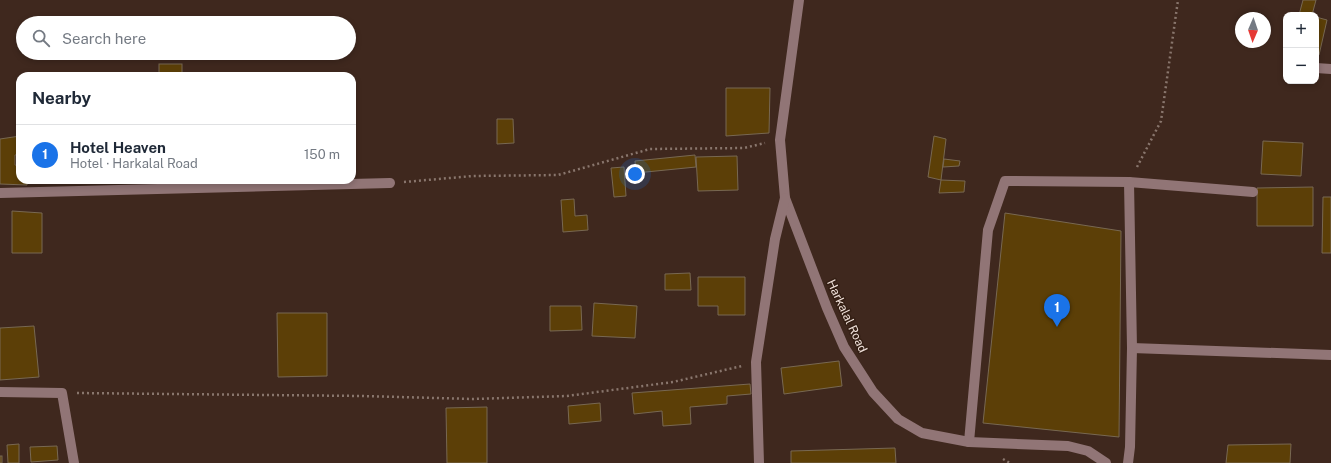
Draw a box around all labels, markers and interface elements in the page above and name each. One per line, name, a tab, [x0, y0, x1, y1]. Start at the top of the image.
north arrow	[1235, 12, 1271, 48]
map controls	[1283, 12, 1319, 84]
button: +	[1283, 12, 1319, 48]
search box	[16, 16, 356, 60]
icon: search	[30, 27, 52, 49]
text: Search here	[62, 30, 146, 47]
button: −	[1283, 48, 1319, 84]
text: Nearby	[32, 88, 91, 108]
text: Hotel Heaven	[70, 139, 166, 156]
text: 1	[42, 147, 48, 162]
text: 150 m	[304, 147, 340, 162]
text: Hotel · Harkalal Road	[70, 156, 198, 171]
your location	[625, 164, 645, 184]
street label: Harkalal Road	[824, 277, 870, 355]
pin: 1	[1044, 294, 1070, 327]

